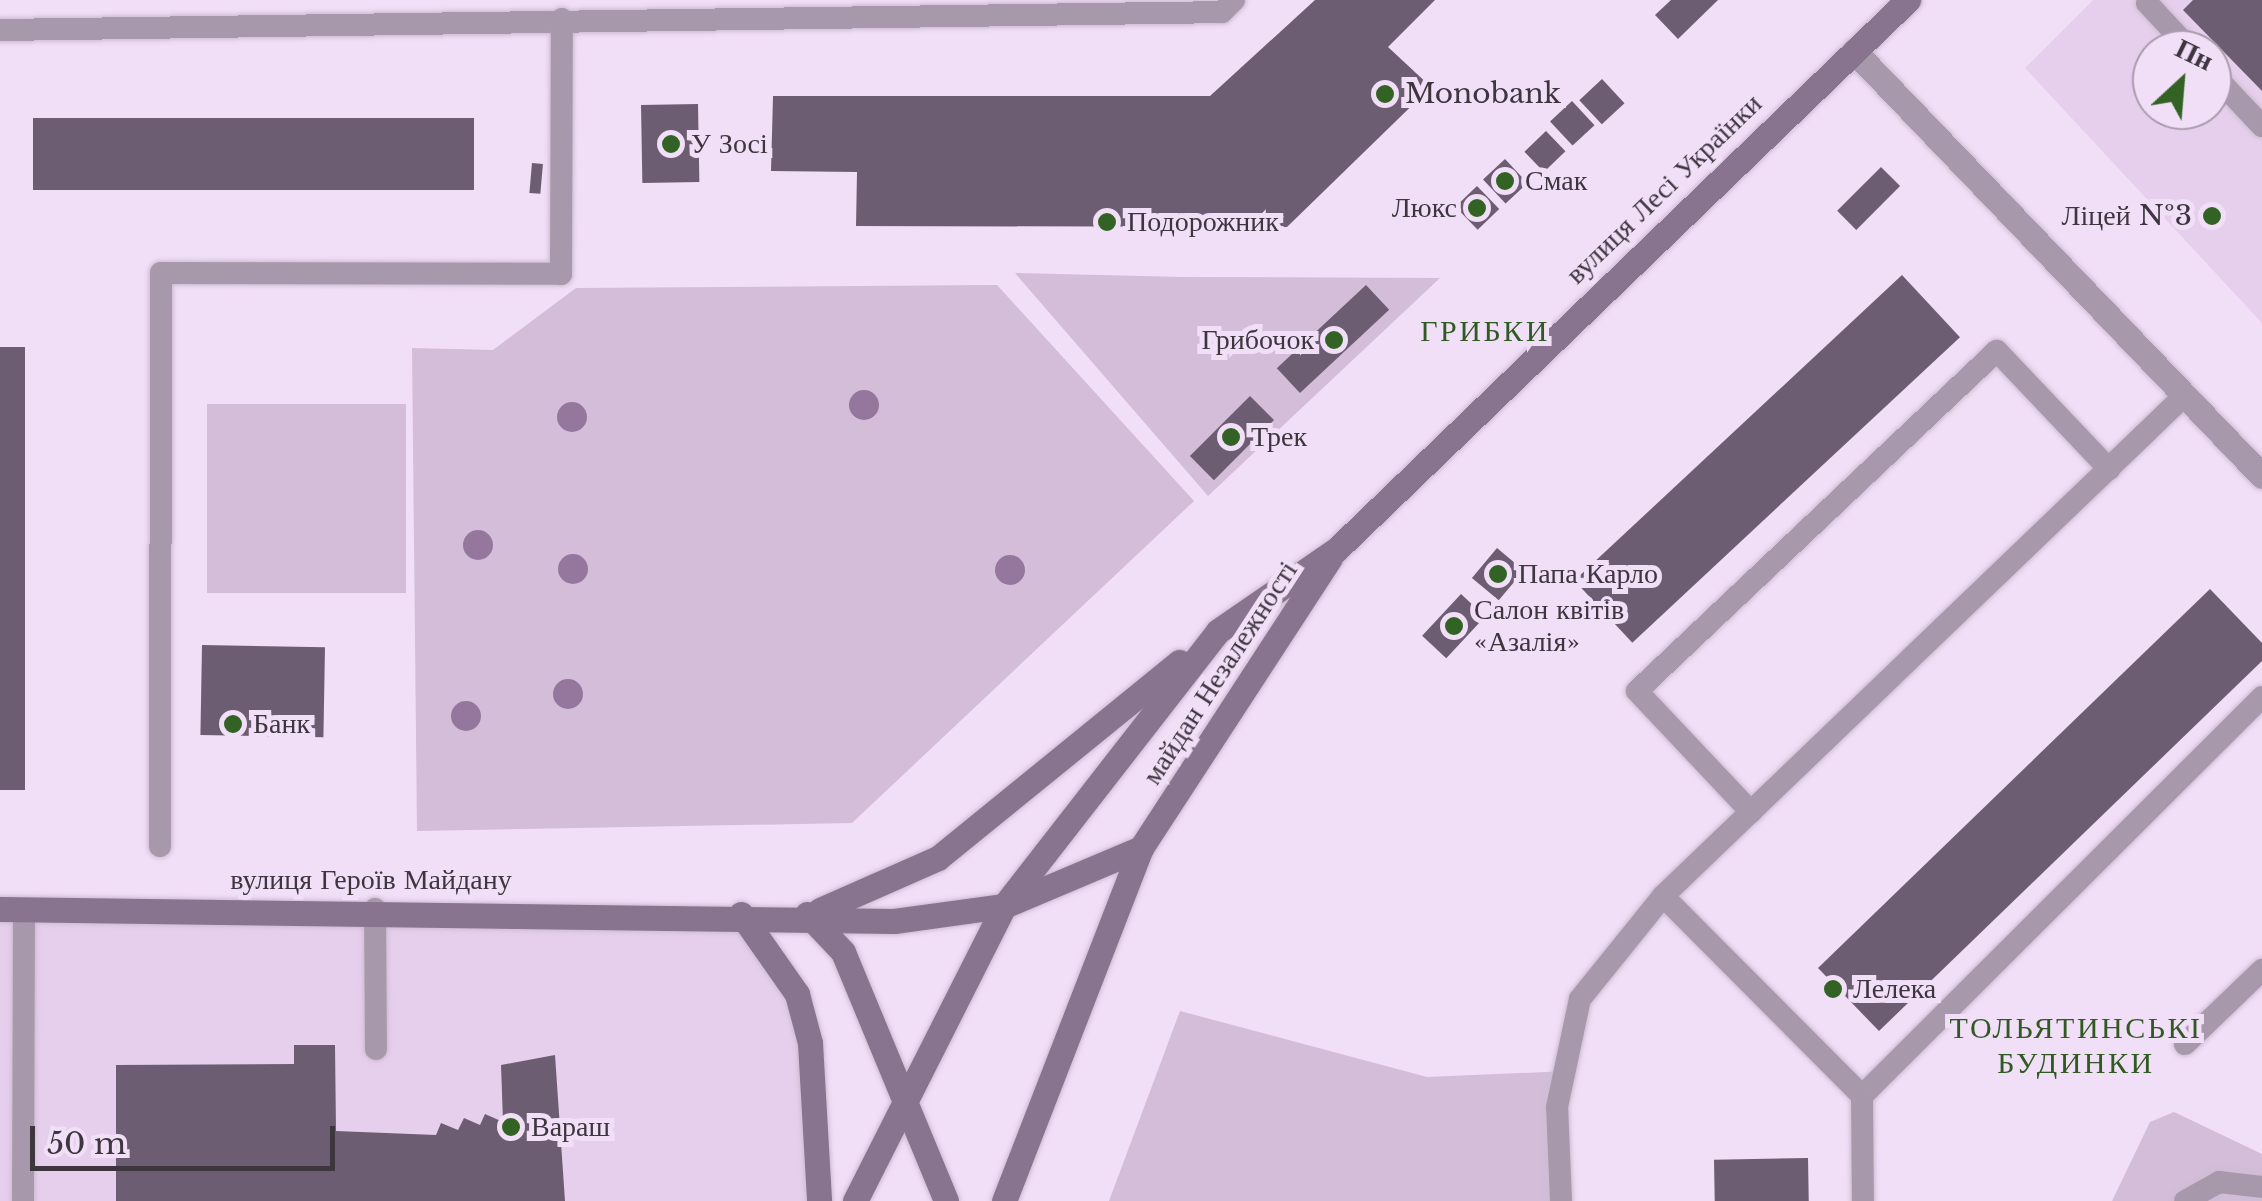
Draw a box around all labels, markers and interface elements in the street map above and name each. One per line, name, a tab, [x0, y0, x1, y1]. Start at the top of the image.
north arrow	[2132, 30, 2232, 130]
text: Пн	[2170, 30, 2219, 78]
place label: Monobank	[1405, 77, 1561, 111]
marker: Monobank	[1374, 83, 1396, 105]
street label: вулиця Лесі Українки	[1559, 87, 1769, 291]
place label: У Зосі	[691, 127, 768, 161]
marker: У Зосі	[660, 133, 682, 155]
place label: Смак	[1525, 164, 1587, 198]
marker: Смак	[1494, 170, 1516, 192]
place label: Люкс	[1392, 191, 1457, 225]
marker: Люкс	[1466, 197, 1488, 219]
place label: Ліцей №3	[2062, 199, 2192, 233]
place label: Подорожник	[1127, 205, 1279, 239]
marker: Ліцей №3	[2201, 205, 2223, 227]
marker: Подорожник	[1096, 211, 1118, 233]
district label: ГРИБКИ	[1420, 313, 1550, 349]
place label: Грибочок	[1201, 323, 1314, 357]
marker: Грибочок	[1323, 329, 1345, 351]
place label: Трек	[1251, 420, 1307, 454]
marker: Трек	[1220, 426, 1242, 448]
street label: майдан Незалежності	[1135, 555, 1305, 791]
place label: Папа Карло	[1518, 557, 1658, 591]
marker: Папа Карло	[1487, 563, 1509, 585]
place label: Салон квітів «Азалія»	[1474, 593, 1624, 659]
marker: Салон квітів «Азалія»	[1443, 615, 1465, 637]
place label: Банк	[253, 707, 310, 741]
marker: Банк	[222, 713, 244, 735]
street label: вулиця Героїв Майдану	[230, 863, 512, 897]
place label: Лелека	[1853, 972, 1936, 1006]
marker: Лелека	[1822, 978, 1844, 1000]
district label: ТОЛЬЯТИНСЬКІ БУДИНКИ	[1950, 1010, 2202, 1080]
scale bar	[35, 1106, 340, 1168]
place label: Вараш	[531, 1110, 610, 1144]
marker: Вараш	[500, 1116, 522, 1138]
text: 50 m	[47, 1125, 126, 1162]

